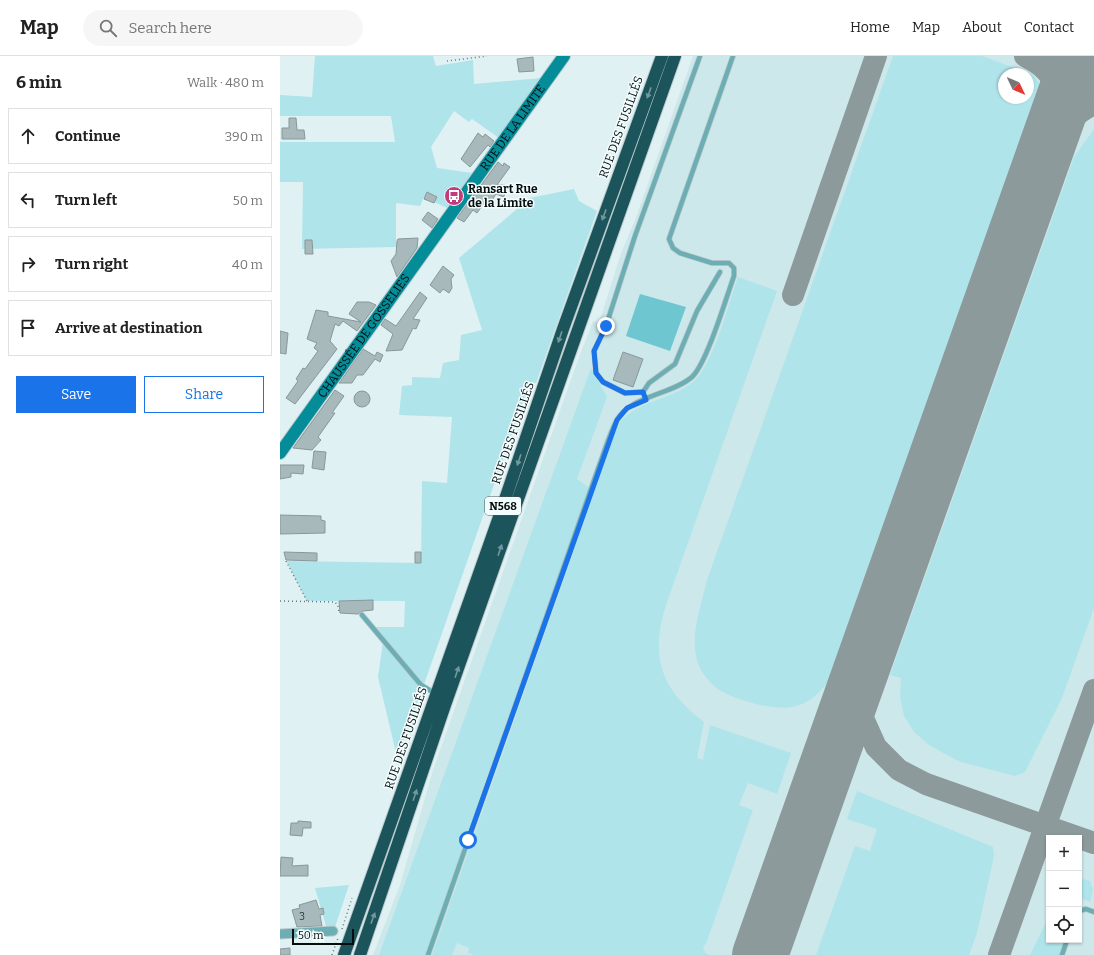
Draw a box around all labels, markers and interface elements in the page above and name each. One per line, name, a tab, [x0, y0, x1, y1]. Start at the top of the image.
search box	[83, 10, 363, 46]
text: Map	[20, 16, 59, 39]
icon: search	[97, 17, 119, 39]
text: Search here	[129, 19, 212, 37]
text: Home	[850, 19, 890, 36]
text: Map	[912, 19, 940, 36]
text: About	[962, 19, 1002, 36]
text: Contact	[1024, 19, 1074, 36]
north arrow	[998, 68, 1034, 104]
text: 6 min	[16, 72, 62, 93]
street label: RUE DES FUSILLÉS	[595, 74, 646, 180]
text: Walk · 480 m	[187, 75, 264, 90]
street label: RUE DE LA LIMITE	[477, 82, 548, 173]
one-way arrow	[645, 87, 651, 99]
icon: ahead	[17, 125, 39, 147]
text: Continue	[55, 127, 121, 145]
text: 390 m	[225, 129, 263, 144]
place label: Ransart Rue de la Limite	[468, 182, 538, 210]
bus stop icon: Ransart Rue de la Limite	[443, 185, 465, 207]
icon: left	[17, 189, 39, 211]
text: Turn left	[55, 191, 117, 209]
text: 50 m	[233, 193, 263, 208]
one-way arrow	[601, 209, 607, 221]
icon: right	[17, 253, 39, 275]
text: Turn right	[55, 255, 128, 273]
text: 40 m	[232, 257, 263, 272]
street label: CHAUSSÉE DE GOSSELIES	[315, 271, 413, 400]
icon: arrive	[17, 317, 39, 339]
route end	[597, 317, 615, 335]
text: Arrive at destination	[55, 319, 202, 337]
one-way arrow	[557, 331, 563, 343]
button: Save	[16, 376, 136, 413]
button: Share	[144, 376, 264, 413]
street label: RUE DES FUSILLÉS	[488, 380, 537, 486]
one-way arrow	[515, 455, 521, 467]
road number: N568	[485, 497, 521, 515]
one-way arrow	[497, 543, 503, 555]
one-way arrow	[454, 666, 460, 678]
street label: RUE DES FUSILLÉS	[381, 685, 430, 791]
one-way arrow	[412, 789, 418, 801]
route start	[459, 831, 477, 849]
map controls	[1046, 835, 1082, 943]
button: +	[1046, 835, 1082, 871]
button: −	[1046, 871, 1082, 907]
button: locate	[1046, 907, 1082, 943]
house number: 3	[299, 911, 305, 923]
one-way arrow	[370, 912, 376, 924]
scale bar	[292, 927, 354, 946]
text: 50 m	[298, 929, 324, 942]

